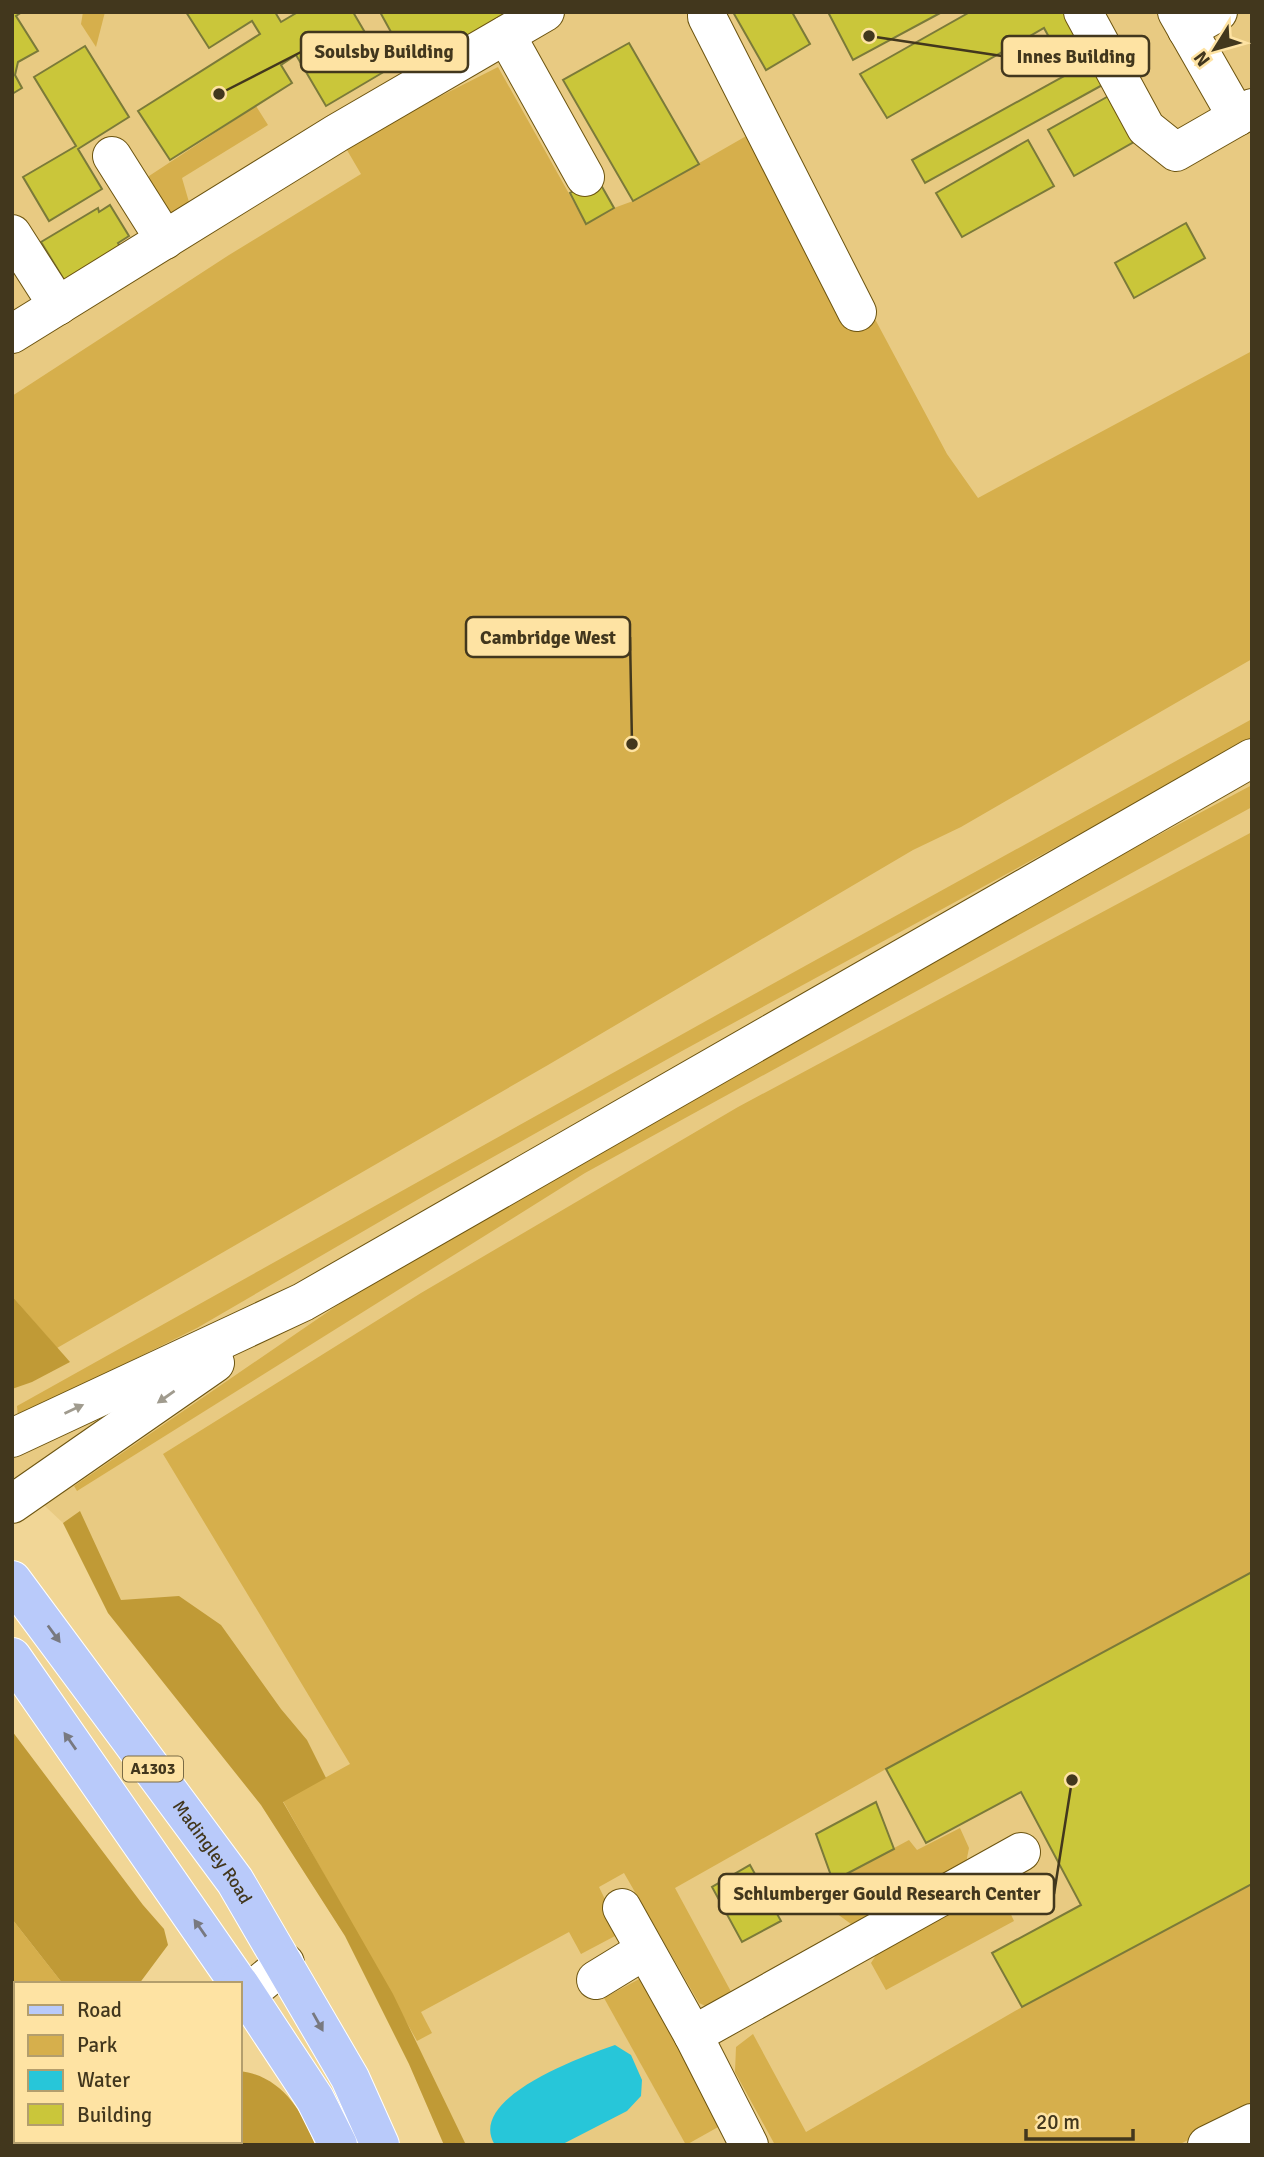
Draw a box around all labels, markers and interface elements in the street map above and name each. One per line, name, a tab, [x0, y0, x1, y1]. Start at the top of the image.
north arrow	[1180, 14, 1250, 84]
callout: Soulsby Building	[301, 32, 468, 72]
callout: Innes Building	[1002, 36, 1149, 76]
text: Soulsby Building	[314, 40, 454, 64]
text: Innes Building	[1017, 45, 1135, 69]
text: N	[1189, 46, 1216, 71]
callout: Cambridge West	[466, 617, 630, 657]
text: Cambridge West	[480, 626, 616, 650]
one-way arrow	[157, 1390, 175, 1404]
one-way arrow	[64, 1403, 84, 1415]
one-way arrow	[47, 1625, 61, 1644]
one-way arrow	[63, 1732, 77, 1750]
road number: A1303	[123, 1756, 183, 1782]
street label: Madingley Road	[168, 1796, 257, 1908]
callout: Schlumberger Gould Research Center	[719, 1874, 1054, 1914]
text: Schlumberger Gould Research Center	[733, 1882, 1041, 1906]
one-way arrow	[193, 1919, 207, 1937]
legend	[14, 1982, 242, 2143]
text: Road	[77, 1997, 122, 2023]
one-way arrow	[312, 2013, 324, 2032]
text: Park	[77, 2032, 118, 2058]
text: Water	[77, 2067, 130, 2093]
scale bar	[1026, 2098, 1133, 2142]
text: Building	[77, 2102, 152, 2128]
text: 20 m	[1036, 2109, 1080, 2135]

